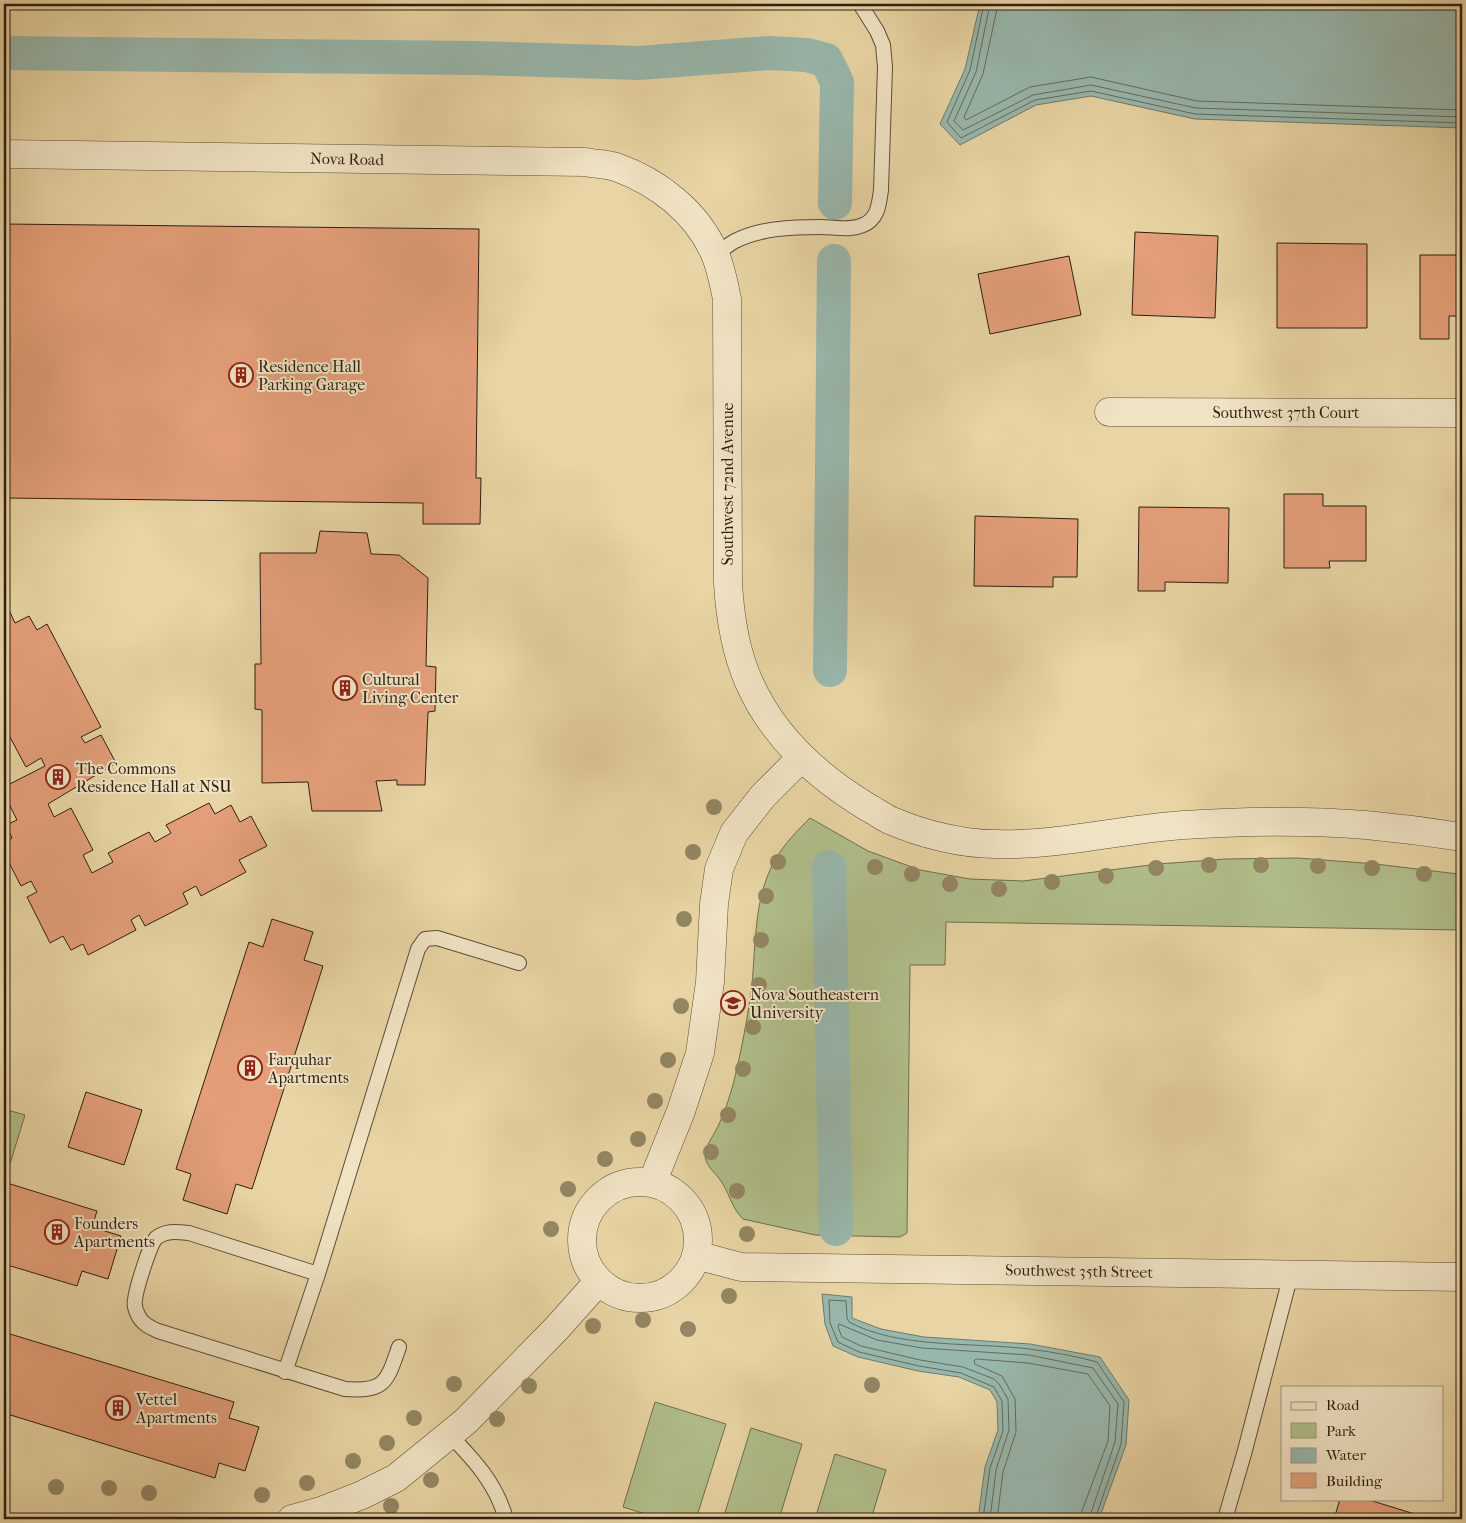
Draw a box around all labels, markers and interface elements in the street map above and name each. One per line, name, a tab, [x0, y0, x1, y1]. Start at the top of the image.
street label: Nova Road	[310, 149, 384, 169]
place label: Residence Hall Parking Garage	[258, 357, 365, 394]
building icon: Residence Hall Parking Garage	[228, 362, 254, 388]
street label: Southwest 72nd Avenue	[718, 402, 737, 566]
street label: Southwest 37th Court	[1213, 403, 1360, 422]
place label: Cultural Living Center	[362, 670, 459, 707]
building icon: Cultural Living Center	[332, 675, 358, 701]
place label: The Commons Residence Hall at NSU	[76, 759, 232, 796]
building icon: The Commons Residence Hall at NSU	[45, 764, 71, 790]
place label: Nova Southeastern University	[750, 985, 880, 1022]
school or university icon: Nova Southeastern University	[720, 990, 746, 1016]
place label: Farquhar Apartments	[267, 1050, 349, 1087]
building icon: Farquhar Apartments	[237, 1055, 263, 1081]
place label: Founders Apartments	[73, 1214, 155, 1251]
building icon: Founders Apartments	[44, 1219, 70, 1245]
street label: Southwest 35th Street	[1005, 1260, 1153, 1282]
legend	[1281, 1386, 1444, 1500]
place label: Vettel Apartments	[135, 1390, 217, 1427]
building icon: Vettel Apartments	[105, 1395, 131, 1421]
text: Road	[1326, 1396, 1360, 1414]
text: Park	[1326, 1422, 1356, 1440]
text: Water	[1325, 1446, 1366, 1464]
text: Building	[1326, 1472, 1383, 1490]

